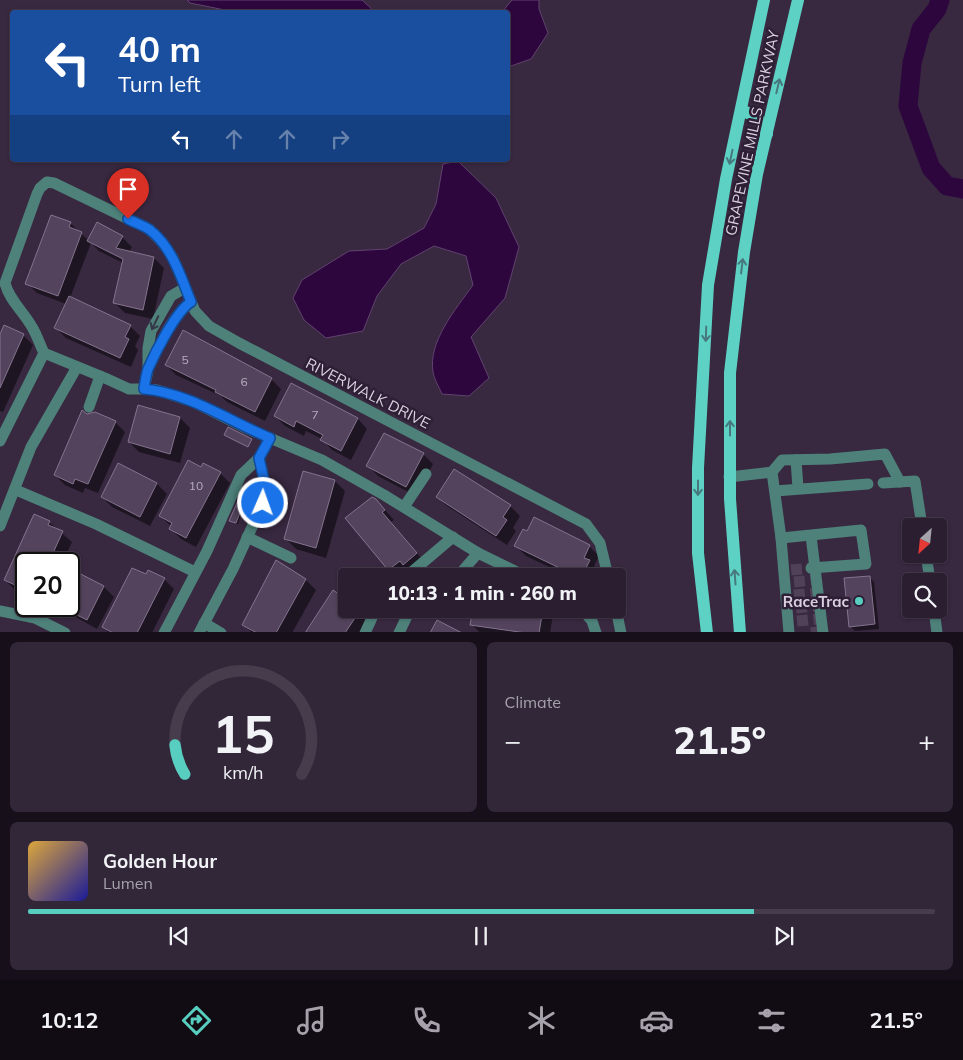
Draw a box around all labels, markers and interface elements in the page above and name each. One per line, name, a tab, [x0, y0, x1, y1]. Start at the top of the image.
text: 40 m	[118, 27, 201, 71]
street label: GRAPEVINE MILLS PARKWAY	[721, 28, 783, 237]
icon: left	[35, 30, 100, 95]
text: Turn left	[118, 70, 201, 98]
one-way arrow	[774, 79, 783, 95]
icon: left	[167, 125, 195, 153]
icon: ahead	[220, 125, 248, 153]
icon: ahead	[273, 125, 301, 153]
icon: right	[326, 125, 354, 153]
one-way arrow	[725, 149, 735, 165]
pin	[107, 168, 149, 219]
icon: arrive	[114, 175, 142, 203]
one-way arrow	[737, 258, 747, 274]
one-way arrow	[150, 316, 160, 331]
one-way arrow	[701, 326, 711, 342]
house number: 5	[181, 352, 189, 367]
street label: RIVERWALK DRIVE	[303, 353, 434, 433]
house number: 6	[240, 374, 248, 389]
house number: 7	[311, 407, 319, 422]
one-way arrow	[725, 420, 735, 436]
position arrow	[236, 476, 288, 528]
house number: 10	[189, 478, 203, 493]
one-way arrow	[693, 479, 703, 495]
north arrow	[902, 518, 948, 562]
map controls	[902, 518, 947, 618]
speed limit sign: 20	[15, 552, 80, 617]
one-way arrow	[731, 570, 740, 586]
button: search	[902, 573, 947, 618]
text: 10:13 · 1 min · 260 m	[387, 581, 577, 605]
place label: RaceTrac	[783, 592, 849, 611]
marker: RaceTrac	[853, 595, 865, 607]
text: Climate	[505, 692, 561, 712]
text: 15	[212, 701, 274, 766]
text: 21.5°	[673, 716, 766, 764]
text: −	[505, 723, 521, 758]
text: +	[918, 723, 935, 758]
text: km/h	[223, 761, 263, 783]
text: Golden Hour	[103, 849, 217, 873]
text: Lumen	[103, 873, 153, 893]
icon: previous	[165, 922, 193, 950]
icon: pause	[467, 922, 495, 950]
icon: next	[770, 922, 798, 950]
icon: directions	[179, 1003, 214, 1038]
icon: music	[294, 1003, 329, 1038]
icon: phone	[409, 1003, 444, 1038]
icon: climate	[524, 1003, 559, 1038]
icon: car	[639, 1003, 674, 1038]
icon: filters	[754, 1003, 789, 1038]
text: 10:12	[40, 1006, 98, 1034]
text: 21.5°	[869, 1006, 923, 1034]

